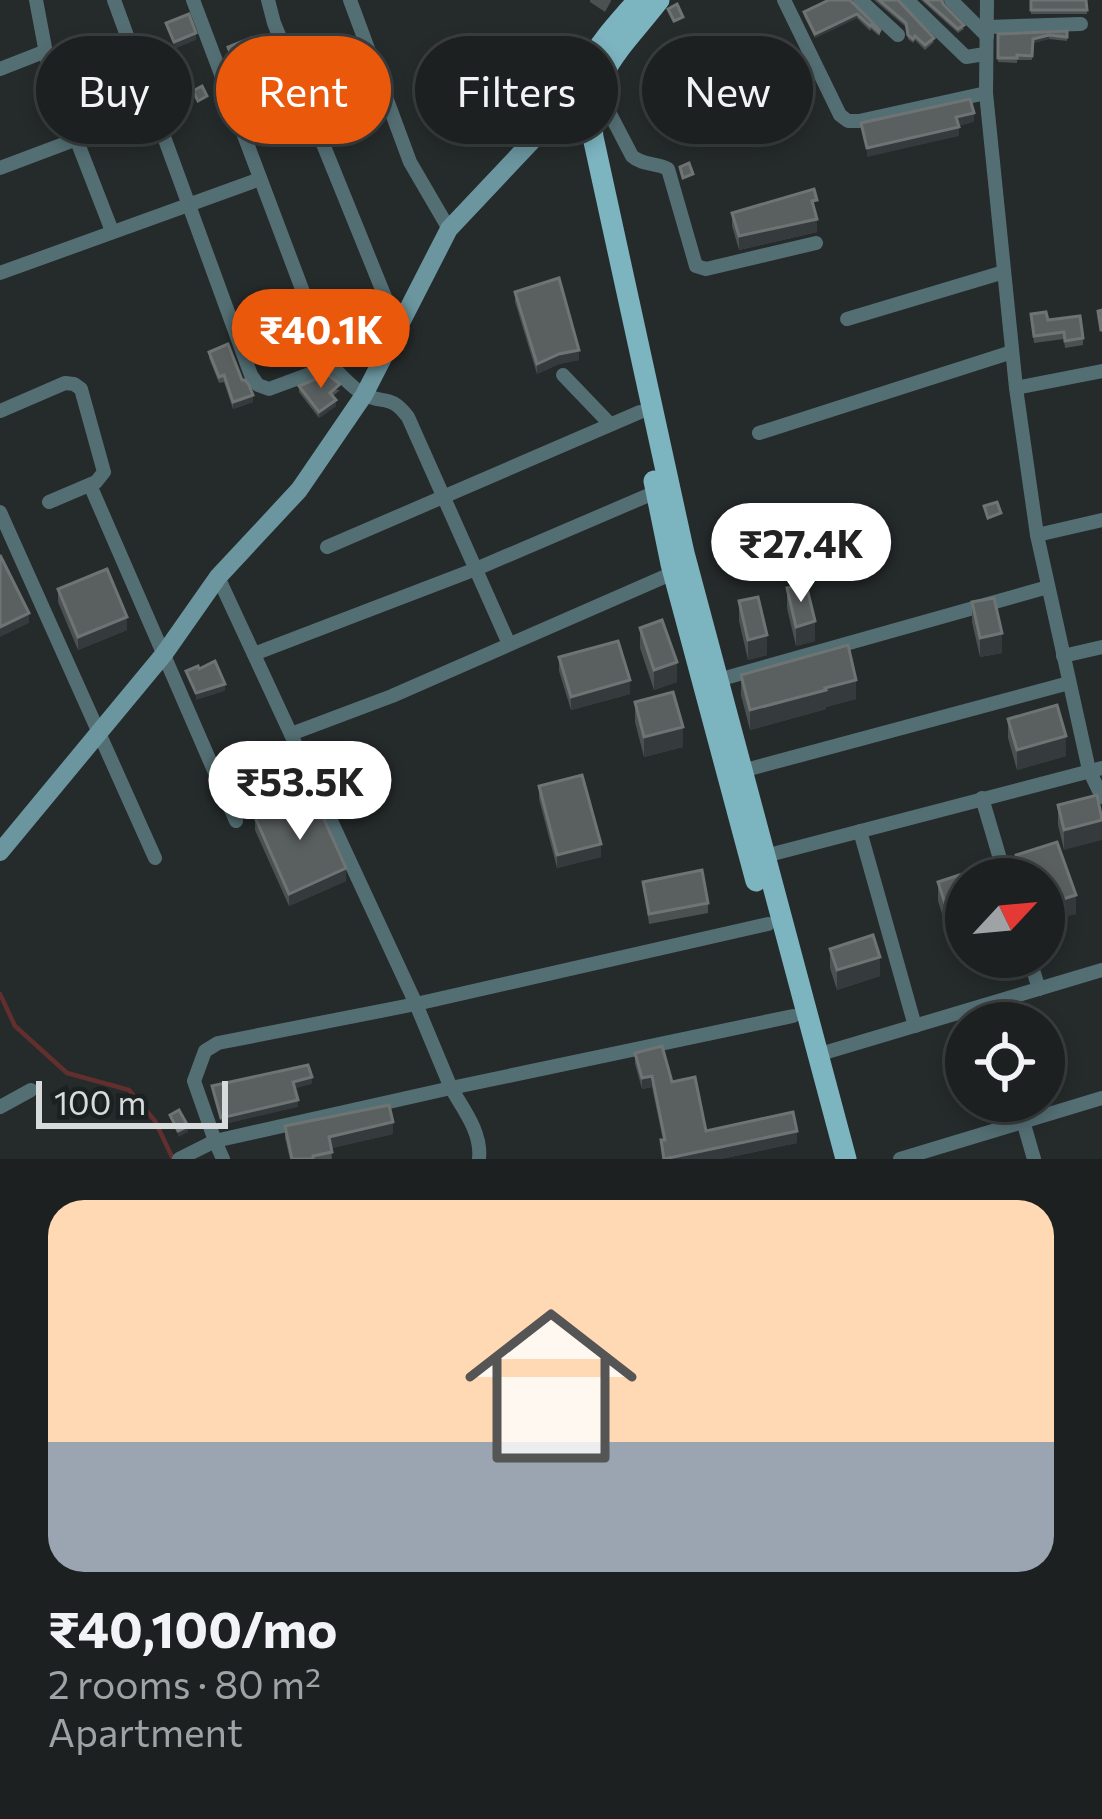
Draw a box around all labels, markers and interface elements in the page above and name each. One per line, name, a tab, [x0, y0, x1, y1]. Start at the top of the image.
chip: Buy	[36, 36, 192, 144]
chip: Rent	[216, 36, 391, 144]
chip: Filters	[415, 36, 618, 144]
chip: New	[642, 36, 813, 144]
pin: ₹40.1K	[223, 289, 419, 391]
text: ₹40.1K	[259, 304, 383, 352]
pin: ₹27.4K	[703, 503, 899, 605]
text: ₹27.4K	[738, 518, 864, 566]
pin: ₹53.5K	[202, 741, 398, 843]
text: ₹53.5K	[235, 756, 365, 804]
north arrow	[945, 858, 1065, 978]
map controls	[945, 858, 1065, 1122]
button: locate	[945, 1002, 1065, 1122]
scale bar	[36, 1075, 228, 1128]
text: 100 m	[54, 1081, 146, 1122]
icon: home	[443, 1278, 659, 1494]
text: ₹40,100/mo	[48, 1596, 338, 1659]
text: 2 rooms · 80 m²	[48, 1659, 321, 1707]
text: Apartment	[48, 1707, 243, 1755]

